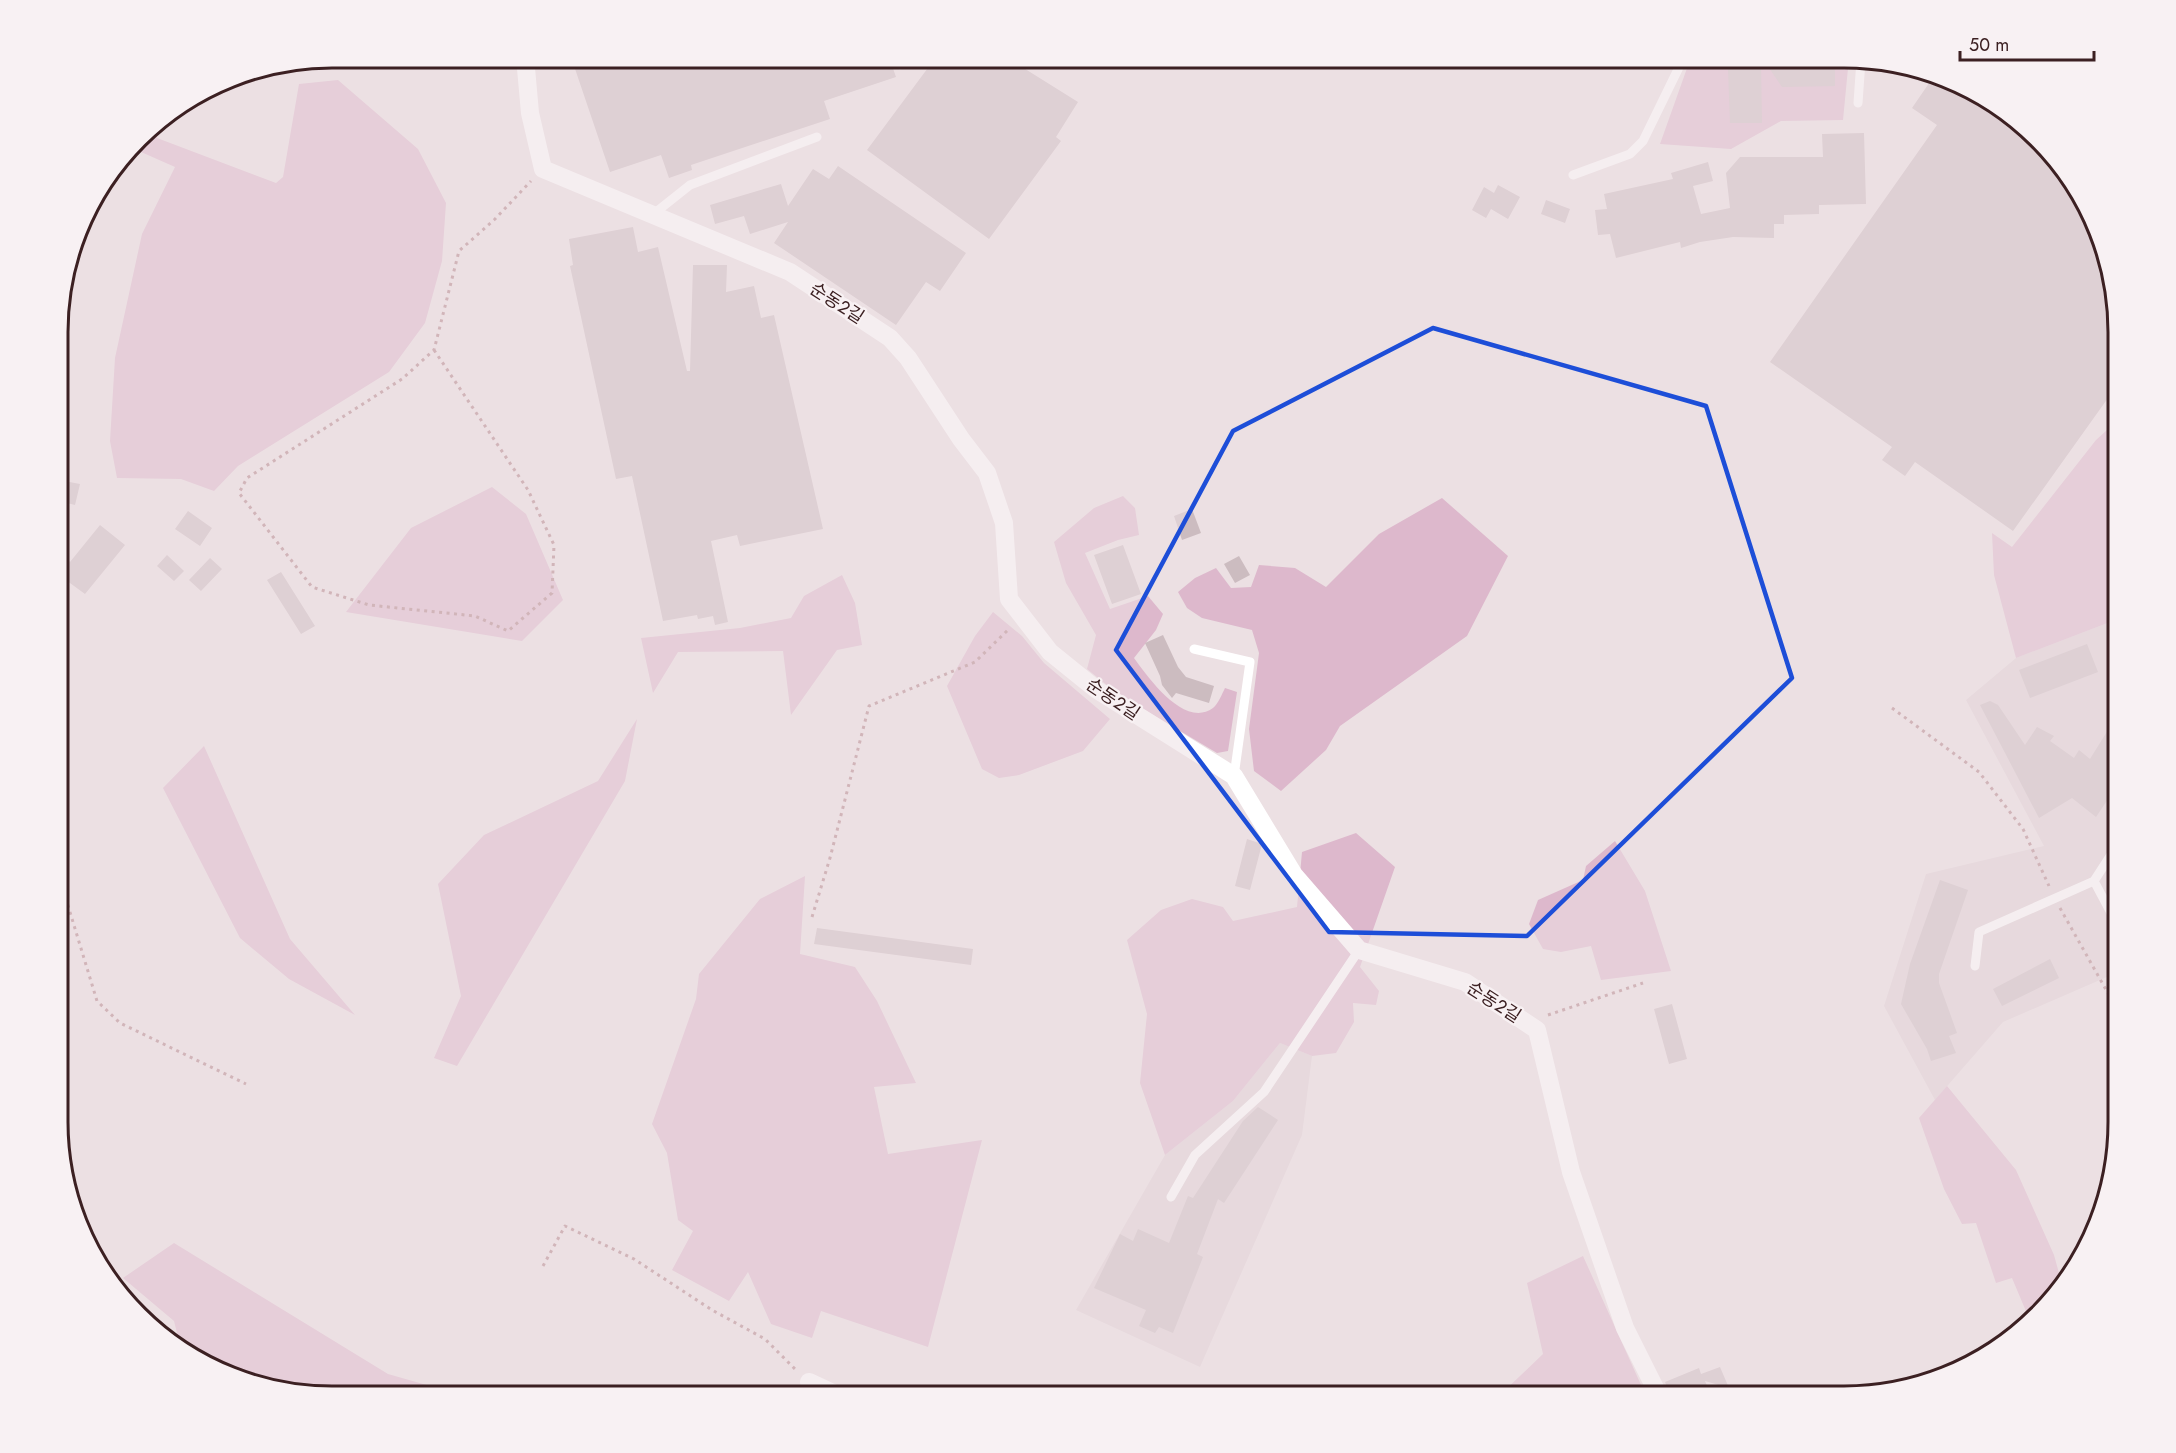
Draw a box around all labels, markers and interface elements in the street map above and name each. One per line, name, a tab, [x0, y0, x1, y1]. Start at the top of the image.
scale bar	[1960, 24, 2094, 62]
text: 50 m	[1969, 32, 2009, 58]
street label: 순동2길	[805, 276, 869, 330]
street label: 순동2길	[1081, 671, 1145, 727]
street label: 순동2길	[1462, 975, 1526, 1029]

